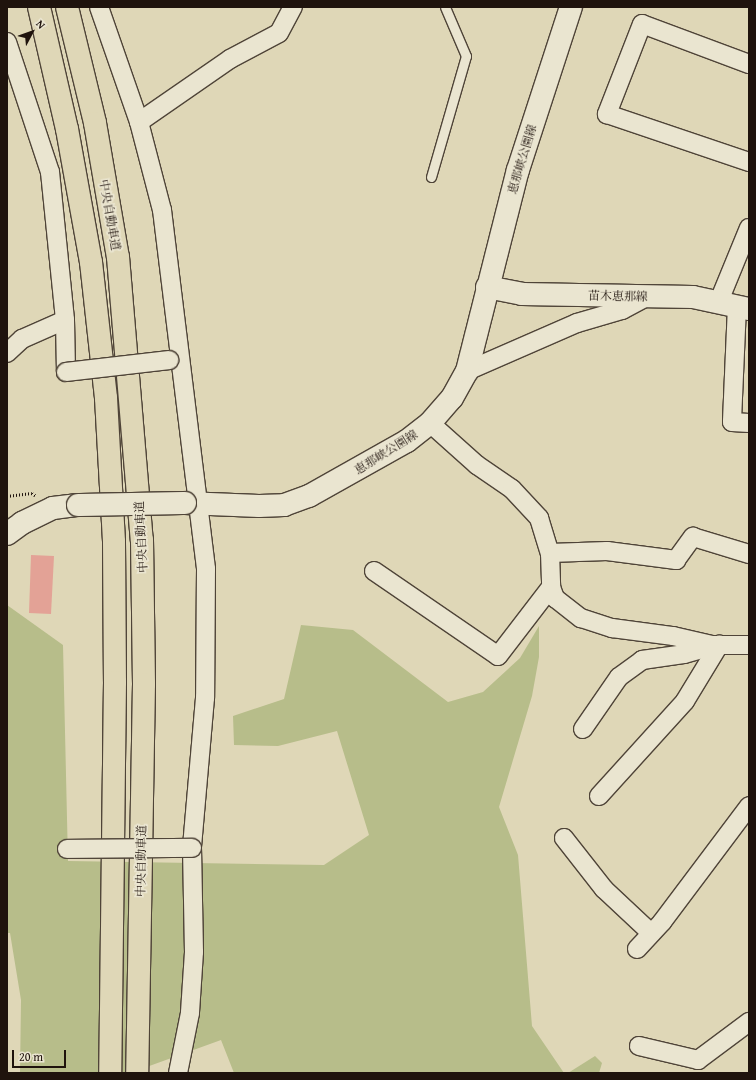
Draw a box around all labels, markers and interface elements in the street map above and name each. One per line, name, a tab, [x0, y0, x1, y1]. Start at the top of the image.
north arrow	[12, 12, 52, 52]
text: N	[33, 16, 50, 32]
street label: 恵那峡公園線	[505, 122, 539, 196]
street label: 中央自動車道	[97, 178, 123, 252]
street label: 苗木恵那線	[588, 288, 648, 304]
street label: 恵那峡公園線	[352, 427, 420, 477]
street label: 中央自動車道	[132, 501, 150, 573]
street label: 中央自動車道	[133, 825, 149, 897]
scale bar	[14, 1042, 68, 1068]
text: 20 m	[19, 1048, 43, 1065]

